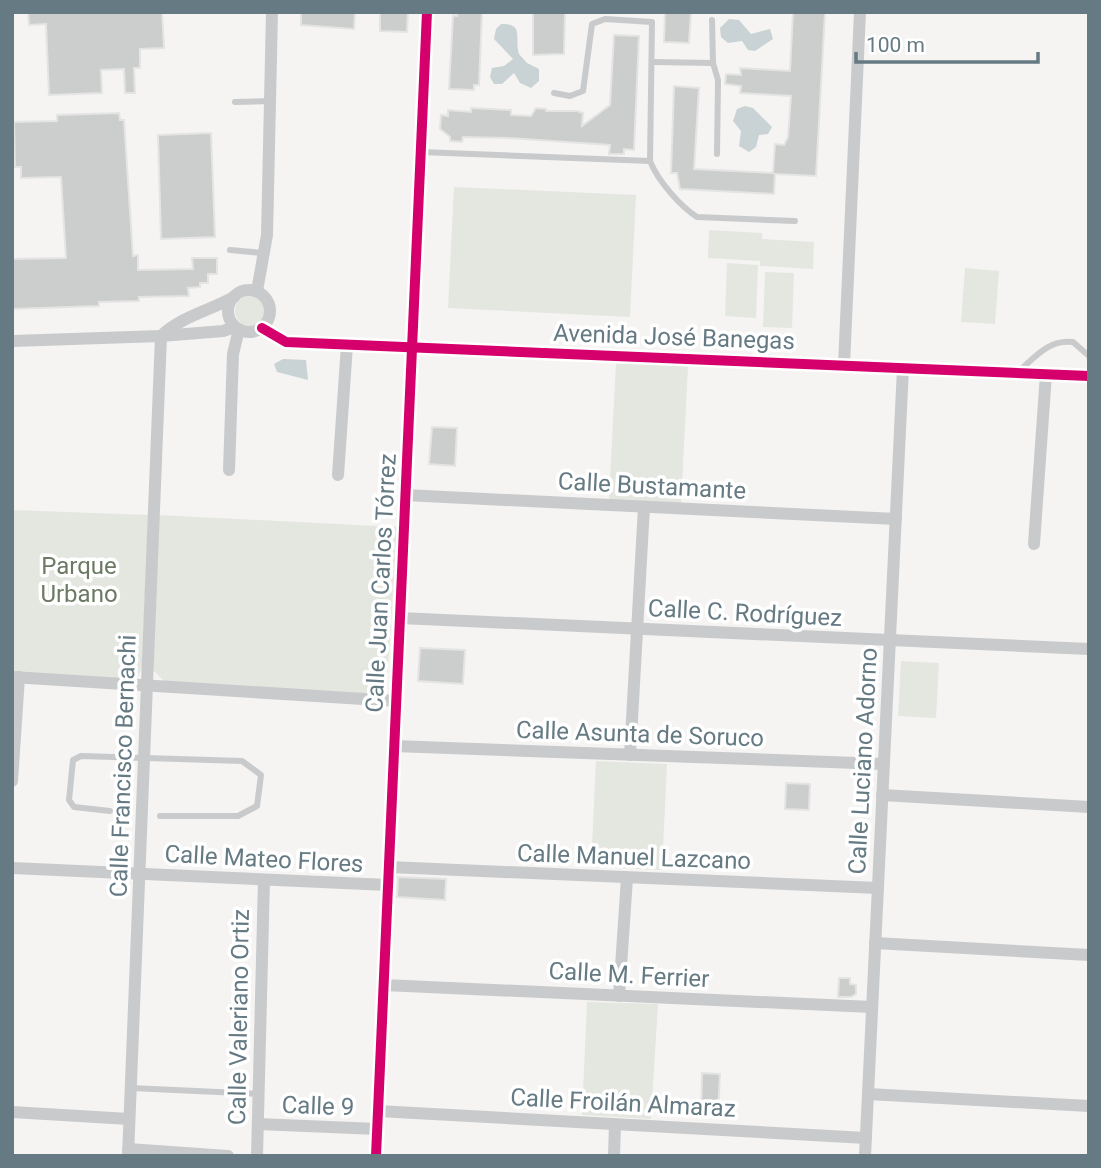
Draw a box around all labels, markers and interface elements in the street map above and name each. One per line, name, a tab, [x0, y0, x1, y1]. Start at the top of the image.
scale bar	[856, 21, 1038, 65]
text: 100 m	[866, 33, 925, 57]
street label: Avenida José Banegas	[553, 319, 795, 355]
street label: Calle Juan Carlos Tórrez	[360, 453, 402, 713]
street label: Calle Bustamante	[557, 467, 747, 505]
park label: Parque Urbano	[40, 552, 118, 608]
street label: Calle C. Rodríguez	[647, 594, 843, 632]
street label: Calle Francisco Bernachi	[104, 634, 142, 898]
street label: Calle Luciano Adorno	[843, 647, 883, 875]
street label: Calle Asunta de Soruco	[515, 716, 765, 752]
street label: Calle Manuel Lazcano	[516, 839, 752, 875]
street label: Calle Mateo Flores	[164, 840, 364, 878]
street label: Calle Valeriano Ortiz	[223, 909, 255, 1125]
street label: Calle M. Ferrier	[548, 957, 710, 993]
street label: Calle Froilán Almaraz	[510, 1083, 737, 1123]
street label: Calle 9	[281, 1091, 355, 1121]

